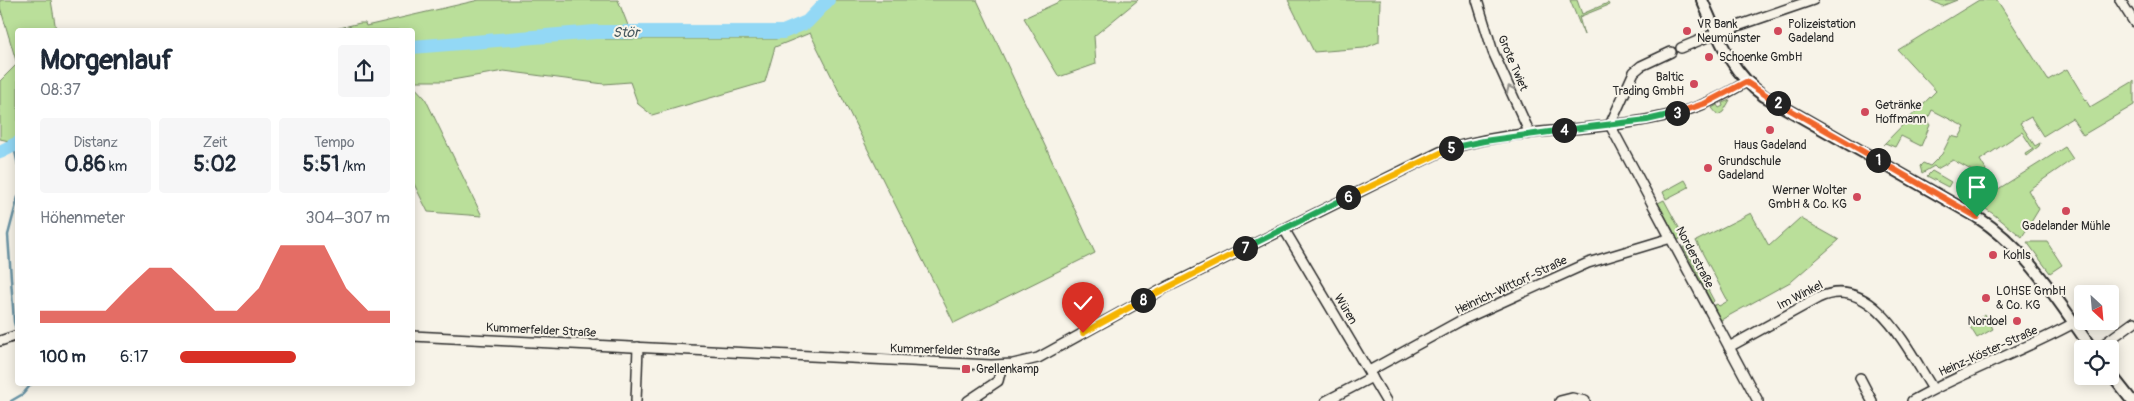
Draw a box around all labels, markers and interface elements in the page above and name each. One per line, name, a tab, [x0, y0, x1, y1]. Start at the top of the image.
place label: VR Bank Neumünster	[1697, 17, 1761, 46]
place label: Polizeistation Gadeland	[1788, 17, 1856, 46]
water label: Stör	[613, 24, 641, 41]
marker: VR Bank Neumünster	[1681, 25, 1693, 37]
marker: Polizeistation Gadeland	[1772, 25, 1784, 37]
street label: Grote Twiet	[1494, 33, 1531, 93]
text: Morgenlauf	[40, 43, 173, 78]
button: share	[338, 45, 390, 97]
place label: Schoenke GmbH	[1719, 50, 1803, 65]
marker: Schoenke GmbH	[1703, 51, 1715, 63]
place label: Baltic Trading GmbH	[1612, 70, 1684, 99]
marker: Baltic Trading GmbH	[1688, 78, 1700, 90]
text: 08:37	[40, 80, 81, 100]
one-way arrow	[1506, 85, 1517, 94]
pin: 2	[1766, 90, 1790, 116]
text: 2	[1775, 95, 1782, 112]
place label: Getränke Hoffmann	[1875, 98, 1927, 127]
pin: 3	[1664, 100, 1690, 126]
text: 3	[1674, 105, 1681, 122]
marker: Getränke Hoffmann	[1859, 106, 1871, 118]
pin: 4	[1552, 118, 1576, 142]
text: 4	[1560, 122, 1569, 139]
marker: Haus Gadeland	[1764, 124, 1776, 136]
text: Distanz	[73, 134, 118, 151]
text: Zeit	[203, 134, 227, 151]
text: Tempo	[314, 134, 354, 151]
pin: 5	[1438, 136, 1464, 160]
place label: Haus Gadeland	[1733, 138, 1807, 153]
text: 5	[1448, 140, 1455, 157]
pin: 1	[1866, 148, 1890, 172]
text: 0.86	[64, 151, 106, 178]
text: 5:02	[193, 151, 237, 178]
text: 5:51	[303, 151, 339, 178]
text: 1	[1876, 152, 1881, 169]
place label: Grundschule Gadeland	[1718, 154, 1781, 183]
text: km	[106, 158, 127, 175]
text: /km	[339, 158, 366, 175]
marker: Grundschule Gadeland	[1702, 162, 1714, 174]
pin	[1956, 166, 1998, 217]
icon: arrive	[1963, 173, 1991, 201]
place label: Werner Wolter GmbH & Co. KG	[1768, 183, 1848, 212]
pin: 6	[1336, 184, 1360, 210]
text: 6	[1344, 189, 1353, 206]
marker: Werner Wolter GmbH & Co. KG	[1851, 191, 1863, 203]
marker: Gadelander Mühle	[2060, 205, 2072, 217]
text: Höhenmeter	[40, 208, 125, 228]
text: 304–307 m	[305, 208, 390, 228]
place label: Gadelander Mühle	[2022, 219, 2110, 234]
street label: Norderstraße	[1672, 224, 1717, 291]
pin: 7	[1232, 236, 1258, 260]
text: 7	[1242, 240, 1249, 257]
place label: Kohls	[2003, 248, 2031, 263]
marker: Kohls	[1987, 249, 1999, 261]
street label: Heinrich-Wittorf-Straße	[1453, 253, 1570, 318]
street label: Im Winkel	[1775, 277, 1826, 313]
pin	[1062, 282, 1104, 333]
place label: LOHSE GmbH & Co. KG	[1996, 284, 2066, 313]
north arrow	[2074, 285, 2119, 330]
map controls	[2074, 285, 2119, 385]
pin: 8	[1130, 288, 1156, 312]
icon: check	[1069, 289, 1097, 317]
street label: Würen	[1331, 291, 1361, 327]
text: 8	[1140, 292, 1147, 309]
marker: LOHSE GmbH & Co. KG	[1980, 292, 1992, 304]
place label: Nordoel	[1968, 314, 2007, 329]
marker: Nordoel	[2011, 315, 2023, 327]
street label: Kummerfelder Straße	[486, 320, 597, 341]
street label: Heinz-Köster-Straße	[1936, 323, 2040, 380]
button: locate	[2074, 340, 2119, 385]
street label: Kummerfelder Straße	[890, 341, 1000, 360]
text: 100 m	[40, 347, 86, 367]
text: 6:17	[120, 347, 148, 367]
place label: Grellenkamp	[976, 362, 1039, 377]
marker: Grellenkamp	[960, 363, 972, 375]

